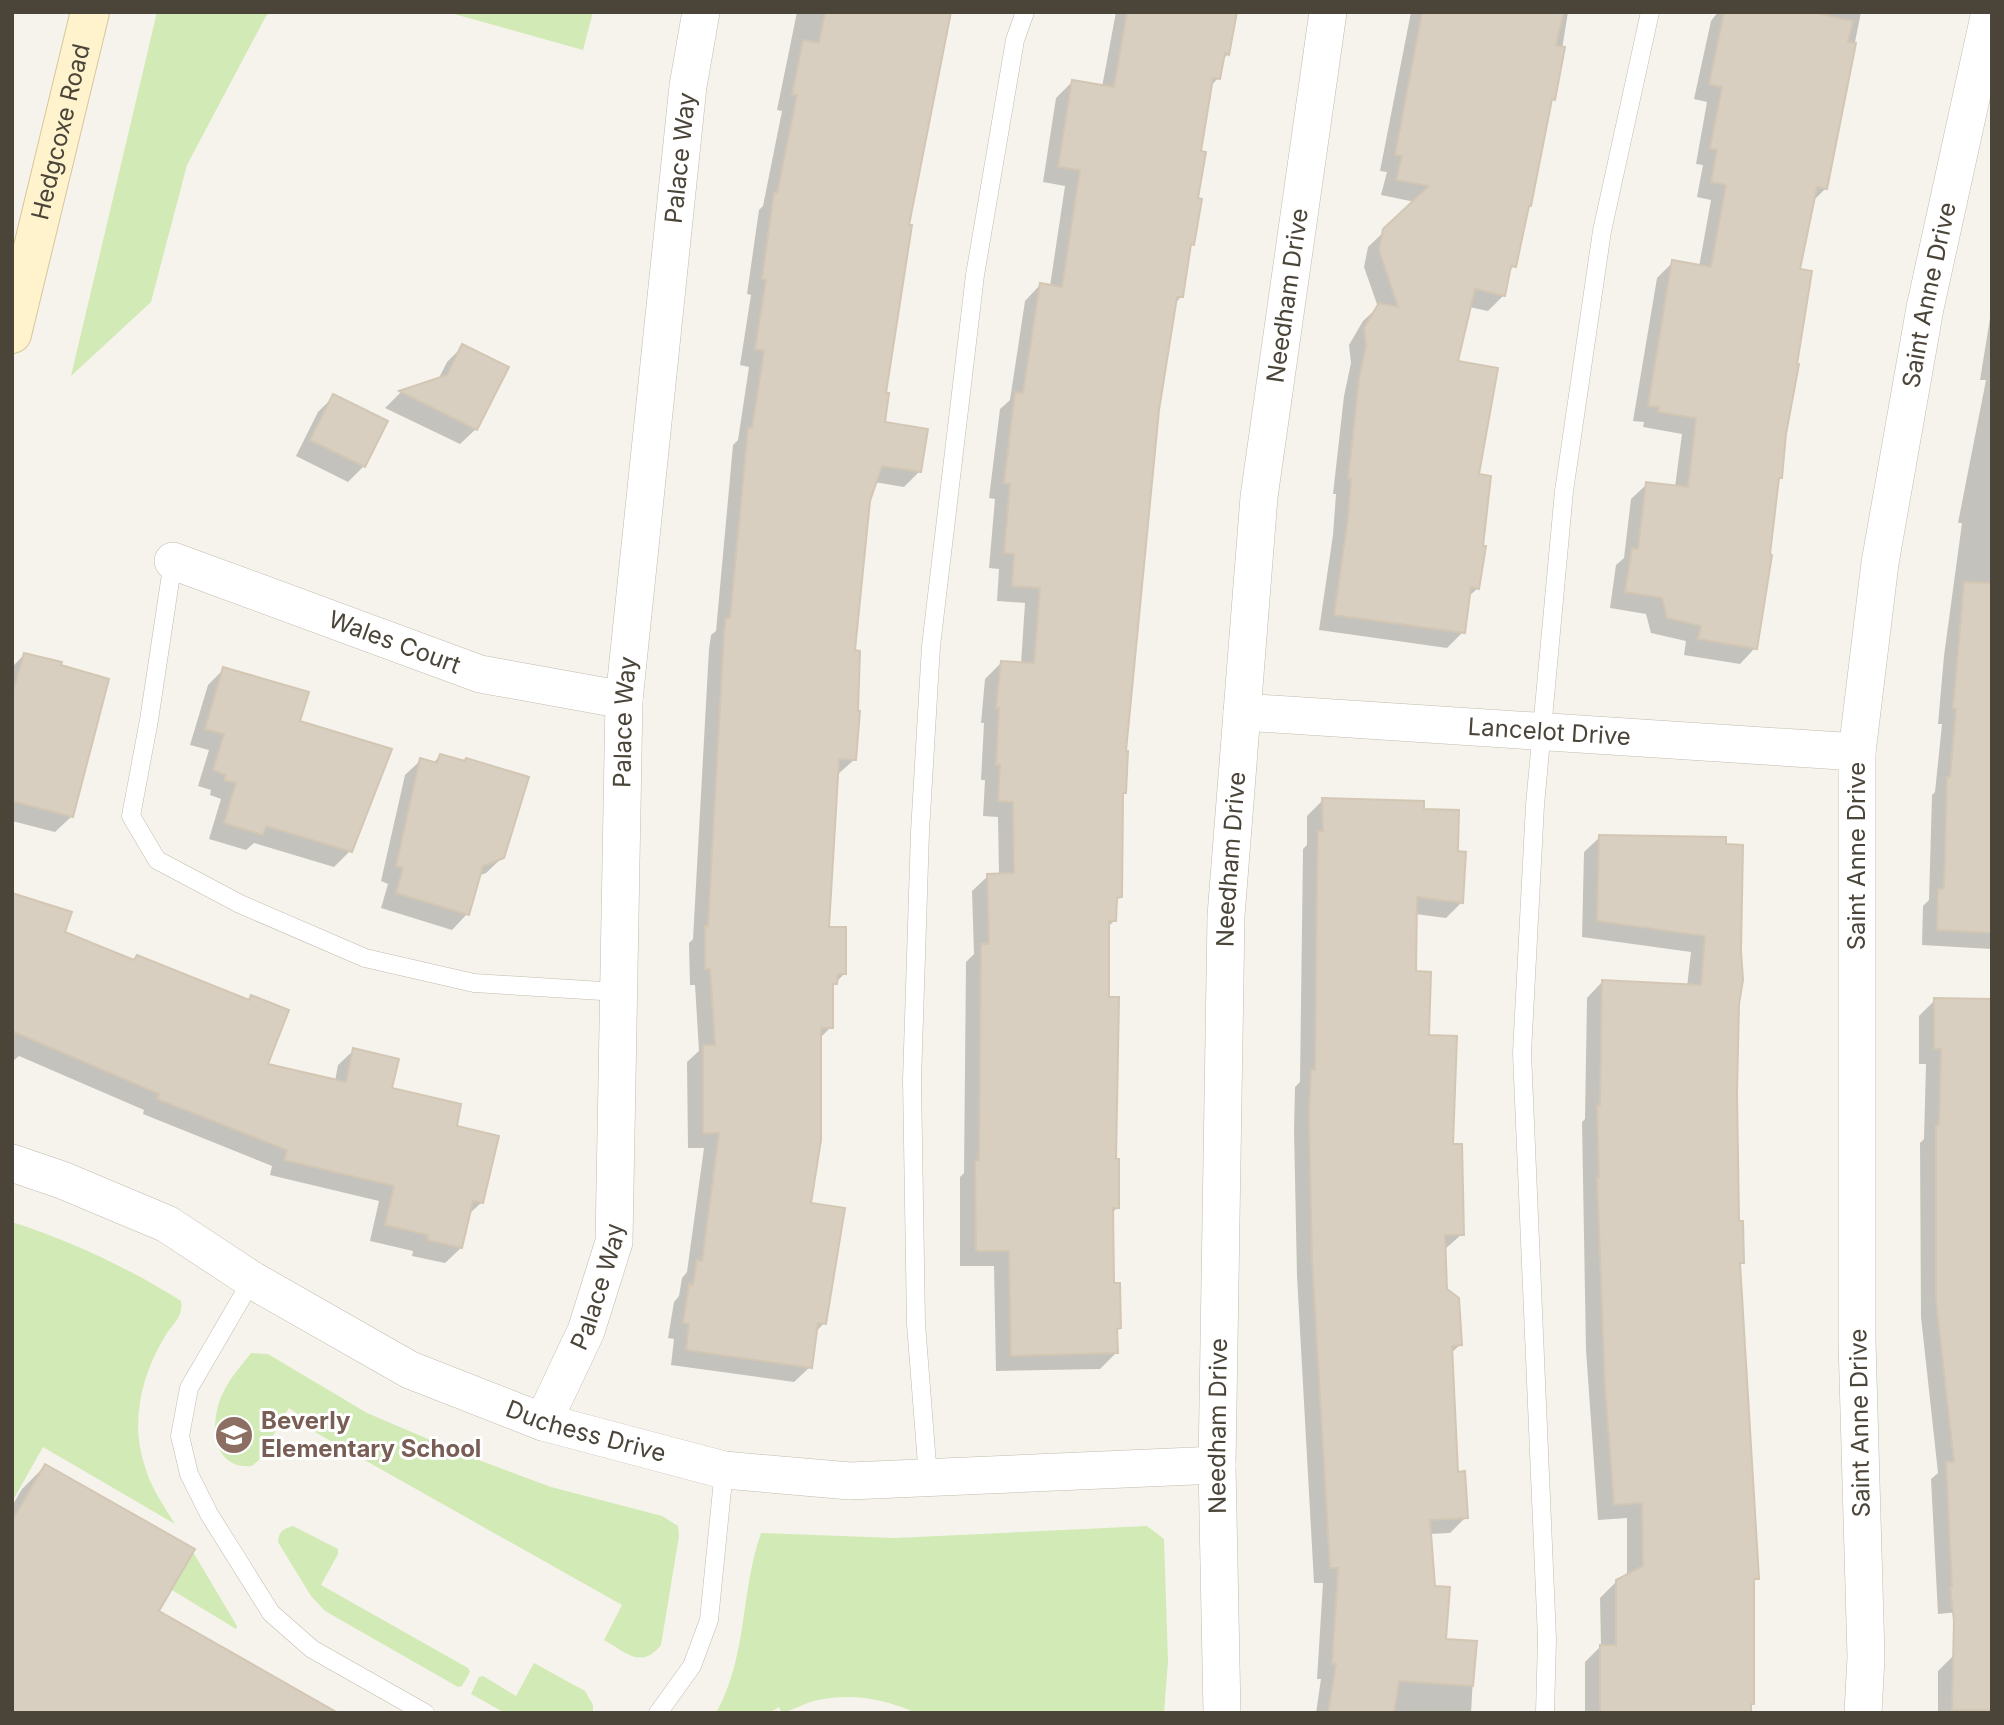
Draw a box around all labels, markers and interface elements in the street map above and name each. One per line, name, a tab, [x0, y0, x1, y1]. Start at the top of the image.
street label: Hedgcoxe Road	[25, 41, 96, 223]
street label: Palace Way	[659, 91, 701, 225]
street label: Saint Anne Drive	[1896, 199, 1962, 390]
street label: Needham Drive	[1260, 206, 1314, 384]
street label: Wales Court	[325, 605, 465, 680]
street label: Palace Way	[607, 655, 642, 788]
street label: Lancelot Drive	[1467, 712, 1632, 751]
street label: Saint Anne Drive	[1842, 762, 1871, 950]
street label: Needham Drive	[1210, 770, 1251, 947]
street label: Palace Way	[564, 1223, 629, 1355]
street label: Saint Anne Drive	[1843, 1328, 1876, 1518]
street label: Needham Drive	[1202, 1338, 1233, 1514]
street label: Duchess Drive	[502, 1394, 669, 1468]
place label: Beverly Elementary School	[261, 1406, 481, 1463]
school or university icon: Beverly Elementary School	[213, 1414, 255, 1456]

